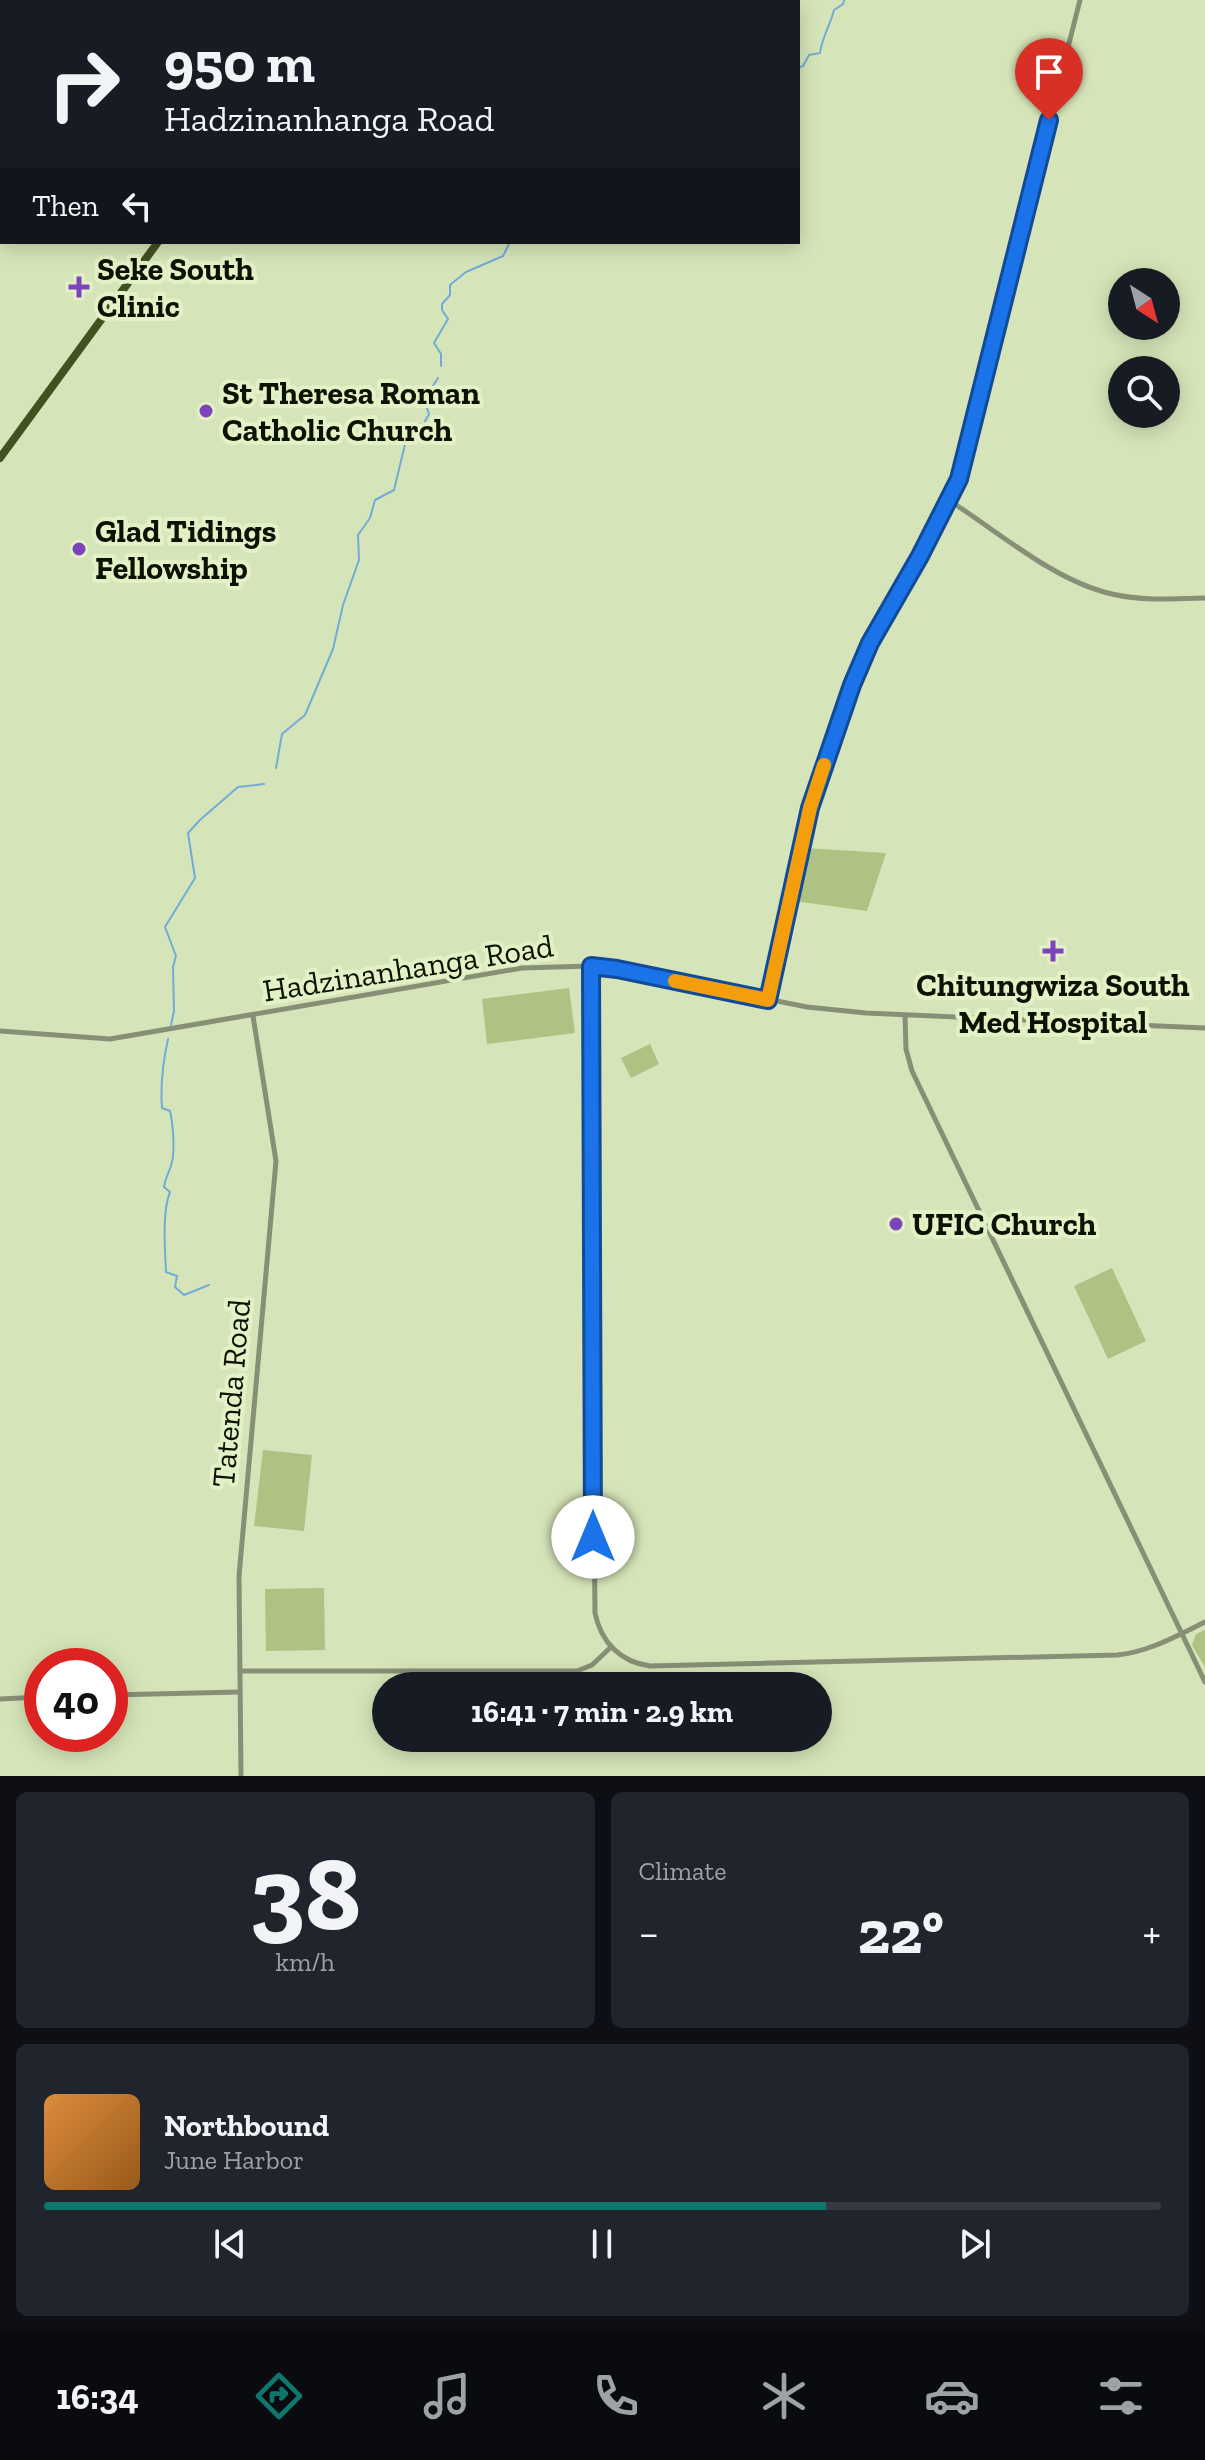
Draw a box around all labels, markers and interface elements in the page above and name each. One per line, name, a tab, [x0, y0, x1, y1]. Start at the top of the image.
text: 950 m	[164, 29, 315, 96]
icon: right	[32, 32, 136, 136]
pin	[1015, 38, 1083, 120]
icon: arrive	[1027, 50, 1071, 94]
text: Hadzinanhanga Road	[164, 97, 494, 140]
icon: left	[115, 184, 159, 228]
text: Then	[32, 188, 99, 224]
place label: Seke South Clinic	[97, 250, 254, 325]
north arrow	[1108, 268, 1180, 340]
map controls	[1108, 268, 1180, 428]
marker: Seke South Clinic	[68, 276, 90, 298]
button: search	[1108, 356, 1180, 428]
place label: St Theresa Roman Catholic Church	[222, 374, 480, 449]
marker: St Theresa Roman Catholic Church	[197, 402, 215, 420]
place label: Glad Tidings Fellowship	[95, 512, 276, 587]
marker: Glad Tidings Fellowship	[70, 540, 88, 558]
street label: Hadzinanhanga Road	[260, 926, 556, 1010]
marker: Chitungwiza South Med Hospital	[1042, 940, 1064, 962]
place label: Chitungwiza South Med Hospital	[916, 966, 1190, 1041]
place label: UFIC Church	[912, 1205, 1097, 1243]
marker: UFIC Church	[887, 1215, 905, 1233]
street label: Tatenda Road	[204, 1297, 258, 1489]
position arrow	[551, 1495, 635, 1579]
speed limit sign: 40	[24, 1648, 128, 1752]
text: 16:41 · 7 min · 2.9 km	[471, 1694, 733, 1730]
text: 38	[250, 1831, 361, 1956]
text: Climate	[639, 1855, 726, 1887]
text: 22°	[858, 1896, 944, 1968]
text: −	[639, 1906, 659, 1959]
text: +	[1142, 1906, 1161, 1959]
text: km/h	[276, 1946, 335, 1978]
text: Northbound	[164, 2108, 329, 2144]
text: June Harbor	[164, 2144, 304, 2176]
icon: previous	[208, 2222, 252, 2266]
icon: pause	[580, 2222, 624, 2266]
icon: next	[953, 2222, 997, 2266]
icon: directions	[251, 2368, 307, 2424]
icon: music	[419, 2368, 475, 2424]
icon: phone	[588, 2368, 644, 2424]
icon: climate	[756, 2368, 812, 2424]
icon: car	[924, 2368, 980, 2424]
icon: filters	[1093, 2368, 1149, 2424]
text: 16:34	[56, 2375, 139, 2418]

